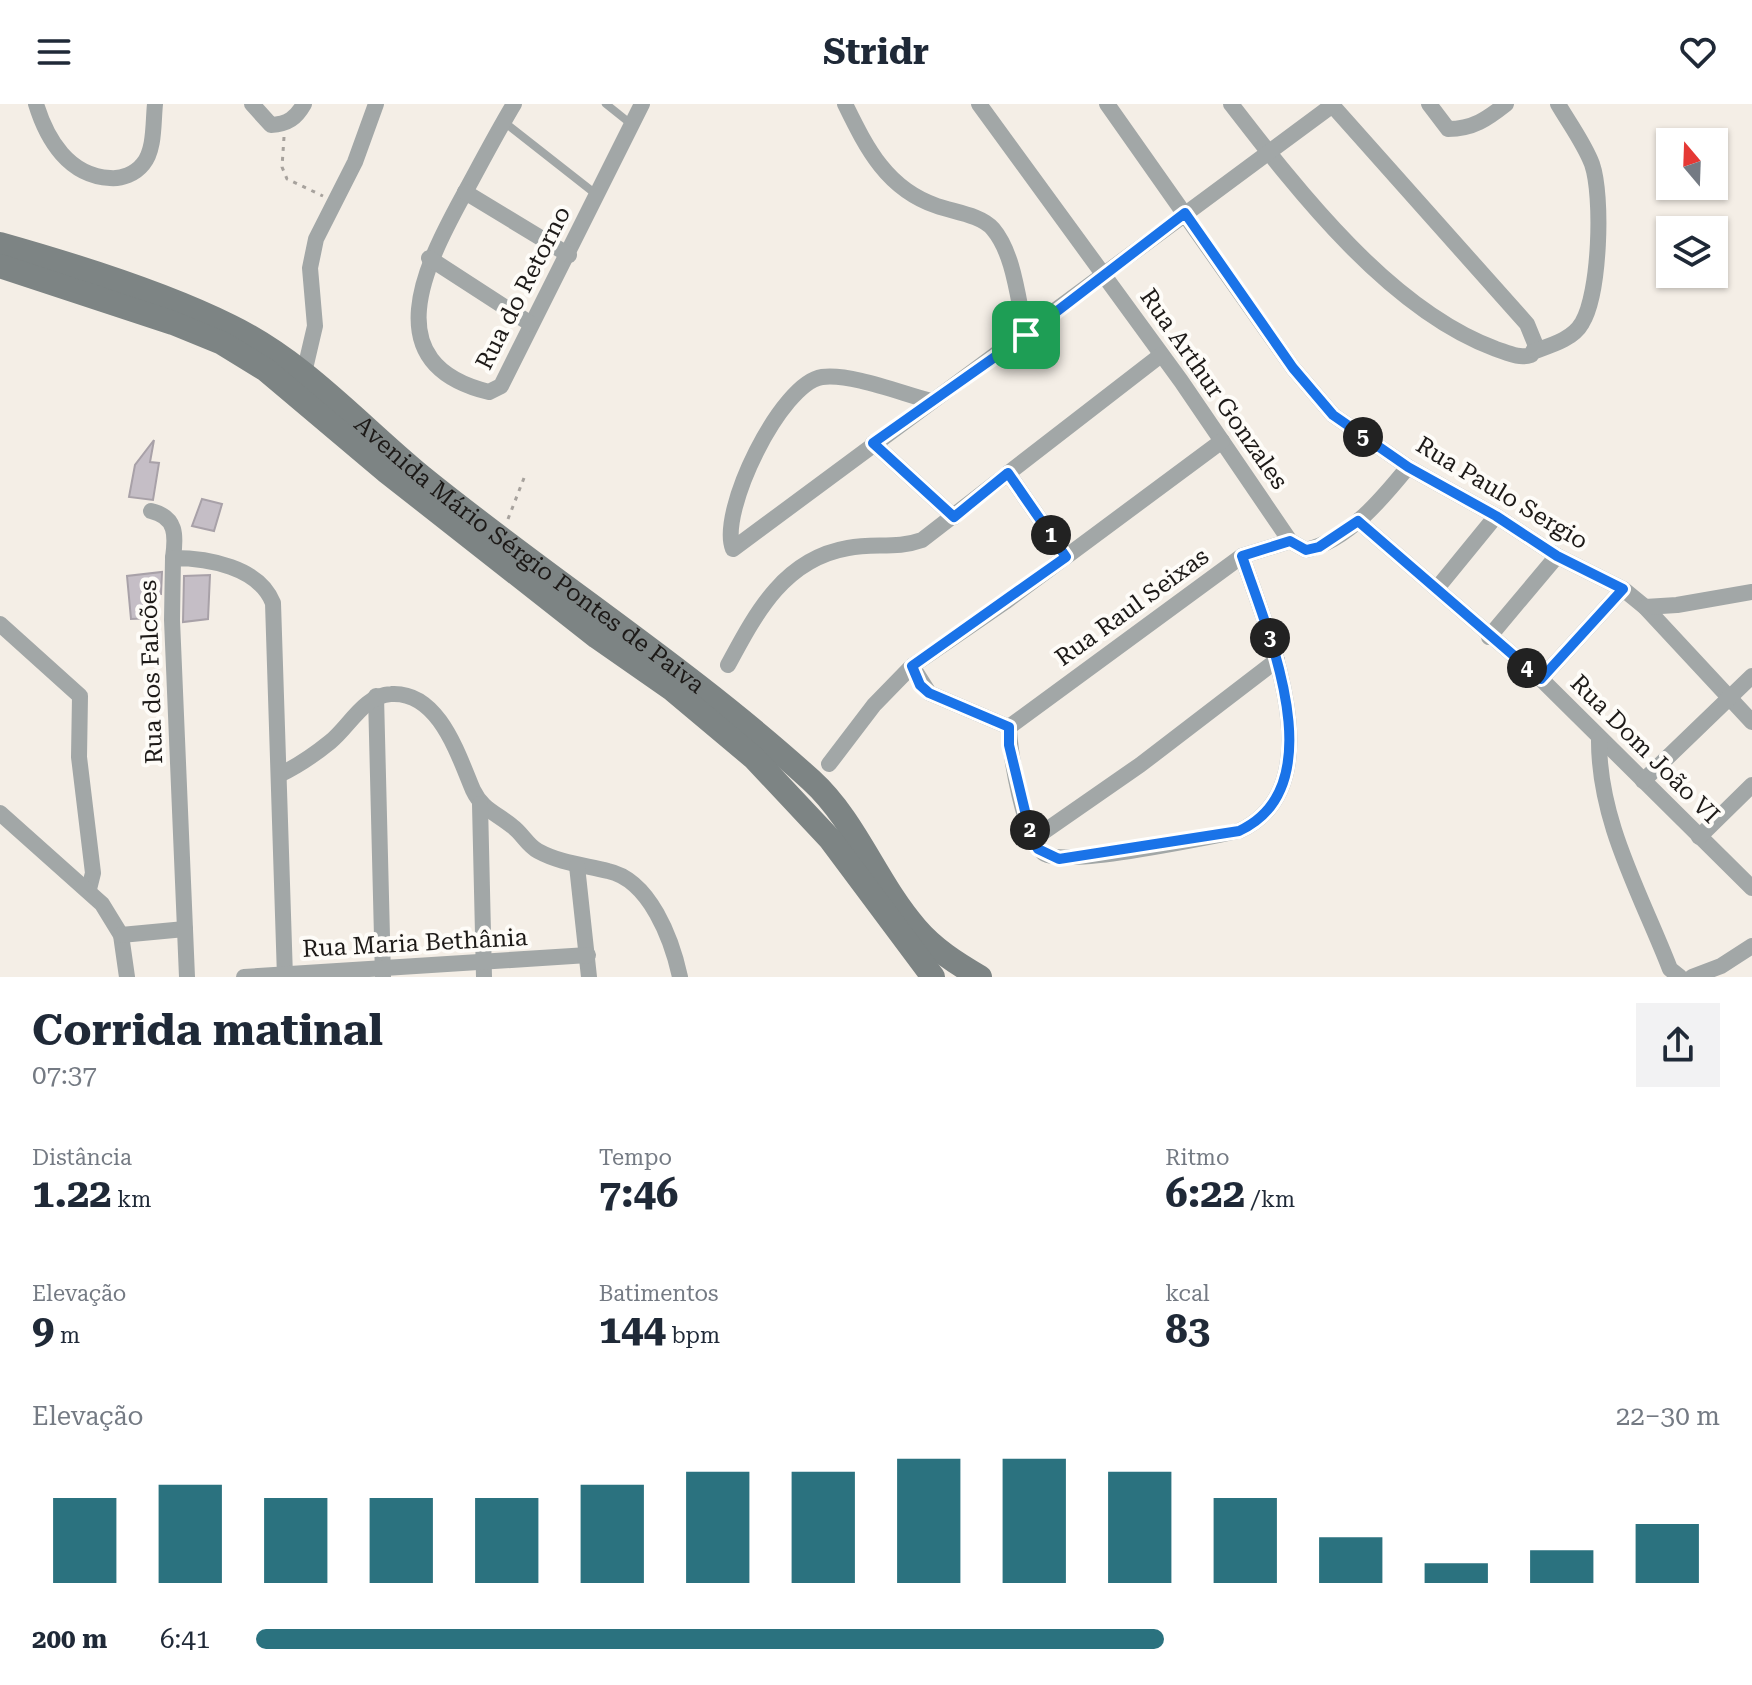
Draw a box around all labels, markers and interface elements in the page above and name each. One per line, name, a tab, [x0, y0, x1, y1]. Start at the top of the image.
icon: menu	[32, 30, 76, 74]
icon: heart	[1676, 30, 1720, 74]
text: Stridr	[823, 31, 929, 73]
north arrow	[1656, 128, 1728, 200]
map controls	[1656, 128, 1728, 288]
street label: Rua do Retorno	[470, 202, 576, 374]
button: layers	[1656, 216, 1728, 288]
street label: Rua Arthur Gonzales	[1134, 283, 1294, 495]
pin	[992, 301, 1060, 369]
icon: arrive	[1004, 313, 1048, 357]
street label: Avenida Mário Sérgio Pontes de Paiva	[349, 410, 710, 699]
pin: 5	[1343, 417, 1383, 457]
text: 5	[1357, 424, 1369, 449]
street label: Rua Paulo Sergio	[1411, 431, 1593, 555]
pin: 1	[1031, 515, 1071, 555]
text: 1	[1045, 522, 1057, 547]
street label: Rua Raul Seixas	[1050, 542, 1214, 672]
street label: Rua dos Falcões	[134, 579, 168, 765]
pin: 3	[1250, 618, 1290, 658]
text: 3	[1264, 625, 1276, 650]
pin: 4	[1507, 648, 1547, 688]
text: 4	[1521, 655, 1533, 680]
street label: Rua Dom João VI	[1565, 669, 1725, 829]
pin: 2	[1010, 810, 1050, 850]
text: 2	[1024, 817, 1036, 842]
street label: Rua Maria Bethânia	[302, 923, 528, 963]
button: share	[1636, 1003, 1720, 1087]
text: Corrida matinal	[32, 1004, 383, 1056]
text: 07:37	[32, 1060, 97, 1090]
text: Distância	[32, 1145, 132, 1170]
text: Tempo	[599, 1145, 672, 1170]
text: Ritmo	[1165, 1145, 1229, 1170]
text: 1.22	[32, 1170, 112, 1217]
text: 7:46	[599, 1170, 678, 1217]
text: 6:22	[1165, 1170, 1245, 1217]
text: km	[112, 1187, 151, 1212]
text: /km	[1245, 1187, 1295, 1212]
text: Elevação	[32, 1281, 126, 1306]
text: Batimentos	[599, 1281, 718, 1306]
text: kcal	[1165, 1281, 1210, 1306]
text: 9	[32, 1306, 54, 1353]
text: 144	[599, 1306, 666, 1353]
text: 83	[1165, 1306, 1210, 1353]
text: m	[54, 1323, 80, 1348]
text: bpm	[666, 1323, 720, 1348]
text: Elevação	[32, 1401, 143, 1431]
text: 22–30 m	[1616, 1401, 1720, 1431]
text: 200 m	[32, 1624, 107, 1654]
text: 6:41	[160, 1624, 210, 1654]

